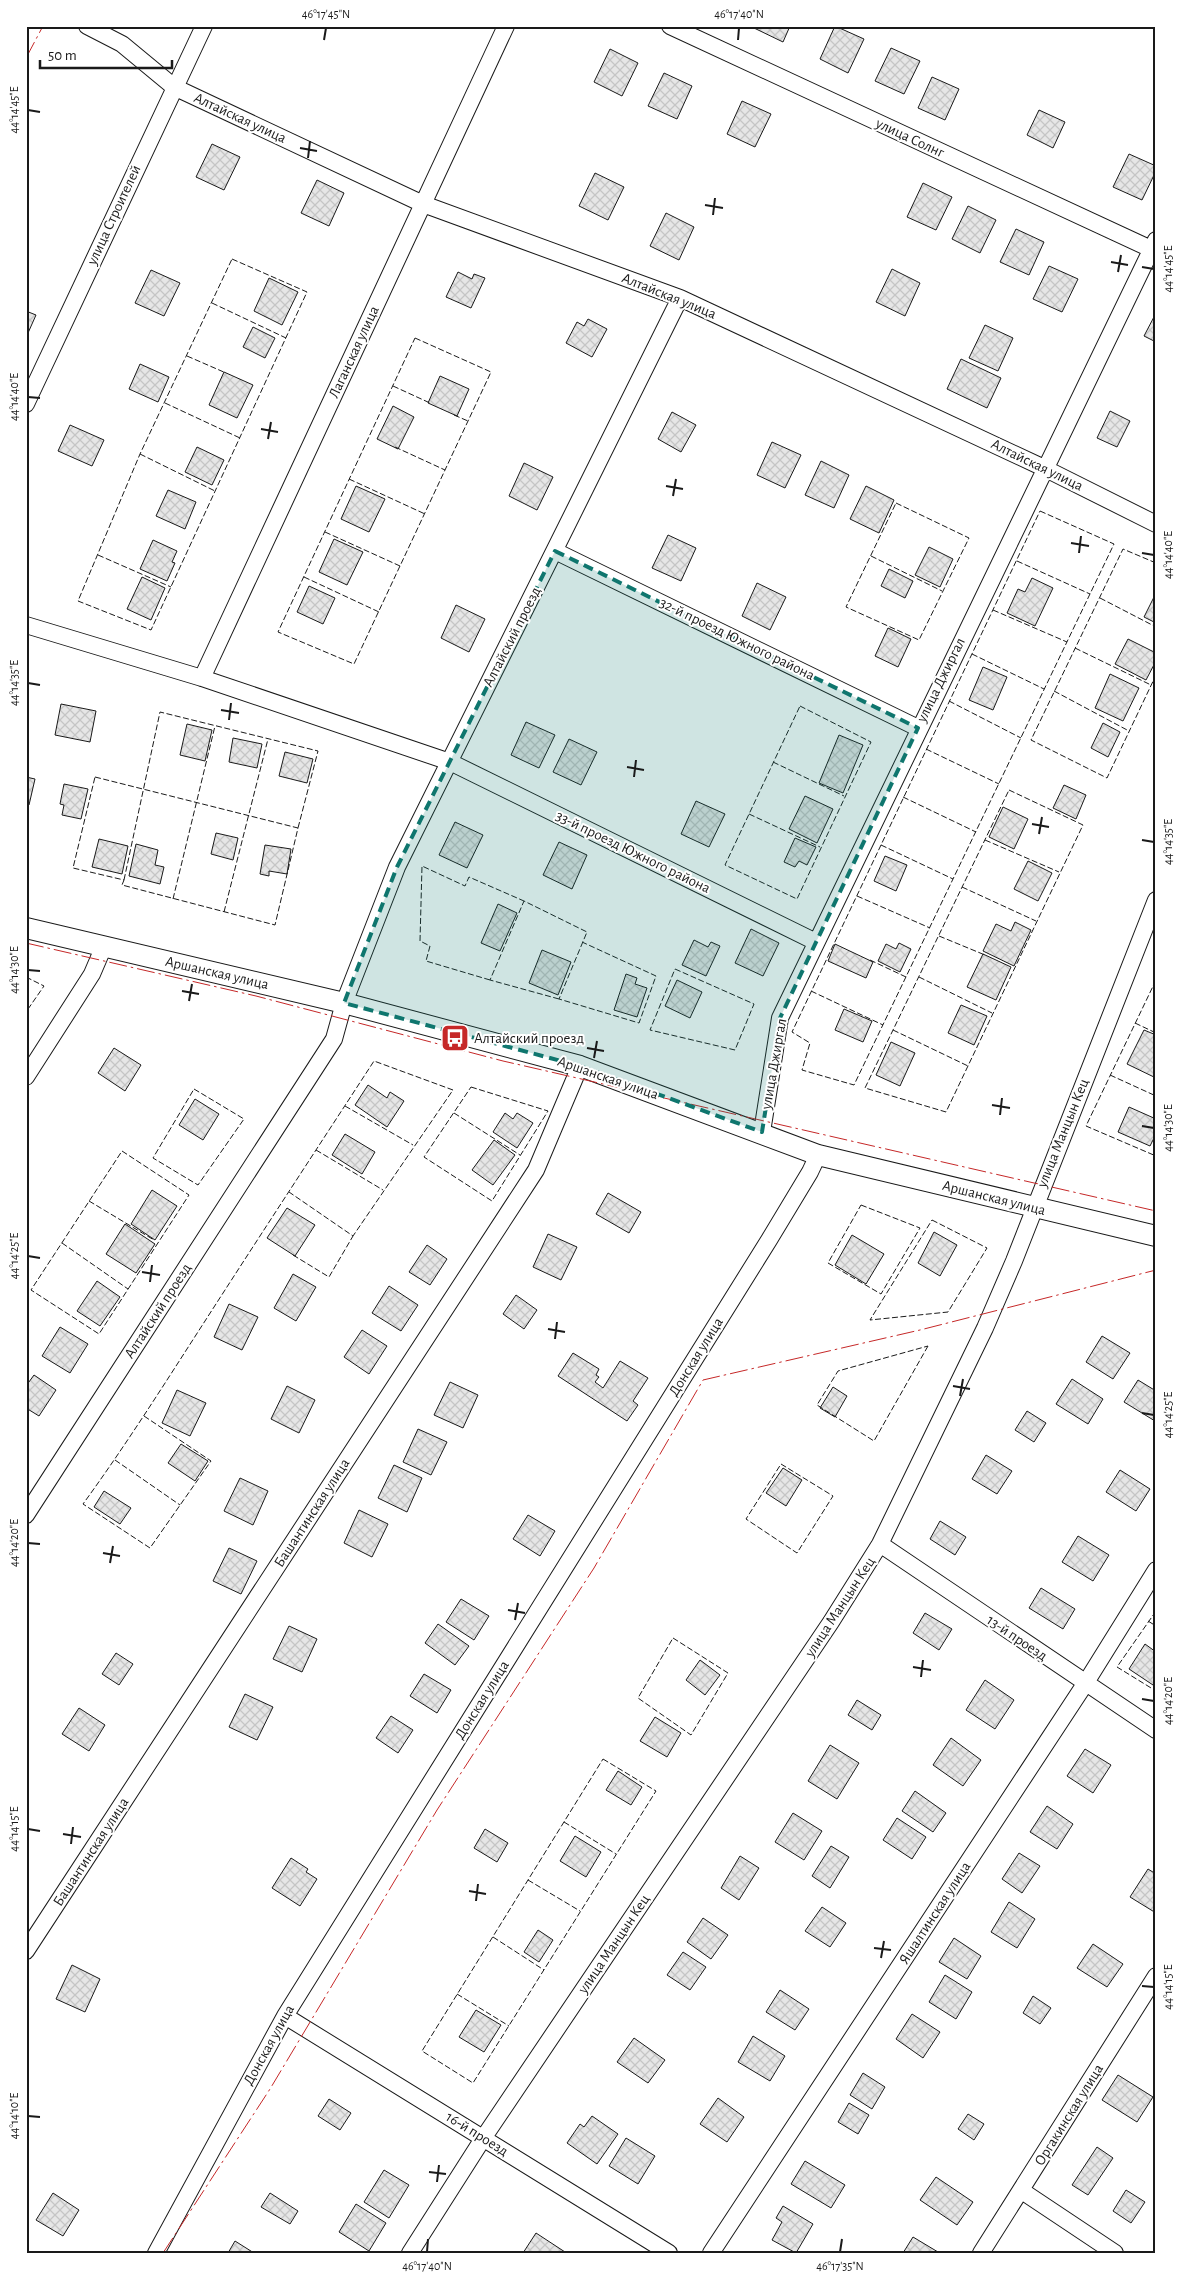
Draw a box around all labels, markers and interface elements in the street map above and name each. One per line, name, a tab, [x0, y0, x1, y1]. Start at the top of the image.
text: 46°17'45"N	[302, 8, 350, 20]
text: 46°17'40"N	[714, 8, 764, 20]
scale bar	[40, 38, 172, 70]
text: 50 m	[48, 48, 77, 63]
text: 44°14'45"E	[8, 86, 20, 133]
street label: Алтайская улица	[191, 90, 289, 146]
street label: улица Солнг	[873, 115, 947, 161]
street label: улица Строителей	[84, 163, 144, 268]
text: 44°14'45"E	[1162, 245, 1174, 292]
street label: Алтайская улица	[620, 270, 718, 322]
street label: Лаганская улица	[326, 304, 382, 400]
text: 44°14'40"E	[8, 373, 20, 421]
street label: Алтайская улица	[989, 436, 1085, 494]
text: 44°14'40"E	[1162, 531, 1174, 579]
street label: Алтайский проезд	[480, 585, 544, 689]
street label: 32-й проезд Южного района	[657, 595, 817, 683]
street label: улица Джиргал	[914, 635, 968, 726]
text: 44°14'35"E	[8, 660, 20, 706]
street label: 33-й проезд Южного района	[553, 808, 713, 896]
text: 44°14'35"E	[1162, 819, 1174, 865]
text: 44°14'30"E	[8, 946, 20, 994]
street label: Аршанская улица	[164, 954, 270, 992]
street label: улица Джиргал	[758, 1017, 789, 1112]
bus stop icon: Алтайский проезд	[440, 1023, 470, 1053]
place label: Алтайский проезд	[474, 1031, 584, 1046]
street label: Аршанская улица	[556, 1054, 661, 1102]
street label: улица Манцын Кец	[1034, 1076, 1092, 1190]
text: 44°14'30"E	[1162, 1104, 1174, 1152]
street label: Аршанская улица	[941, 1178, 1047, 1218]
text: 44°14'25"E	[8, 1233, 20, 1279]
street label: Алтайский проезд	[122, 1261, 194, 1361]
street label: Донская улица	[666, 1315, 726, 1399]
text: 44°14'25"E	[1162, 1392, 1174, 1438]
street label: Башантинская улица	[271, 1456, 353, 1570]
text: 44°14'20"E	[8, 1519, 20, 1567]
street label: улица Манцын Кец	[802, 1554, 878, 1661]
street label: 13-й проезд	[984, 1612, 1050, 1664]
street label: Донская улица	[452, 1658, 512, 1742]
text: 44°14'20"E	[1162, 1677, 1174, 1725]
street label: Башантинская улица	[50, 1795, 132, 1909]
text: 44°14'15"E	[8, 1806, 20, 1852]
street label: Яшалтинская улица	[896, 1859, 974, 1967]
street label: улица Манцын Кец	[575, 1892, 653, 1997]
text: 44°14'15"E	[1162, 1964, 1174, 2010]
street label: Донская улица	[241, 2002, 297, 2088]
street label: Оргакинская улица	[1032, 2061, 1106, 2168]
text: 44°14'10"E	[8, 2093, 20, 2139]
street label: 16-й проезд	[443, 2109, 511, 2159]
text: 46°17'40"N	[402, 2260, 452, 2272]
text: 46°17'35"N	[816, 2260, 864, 2272]

